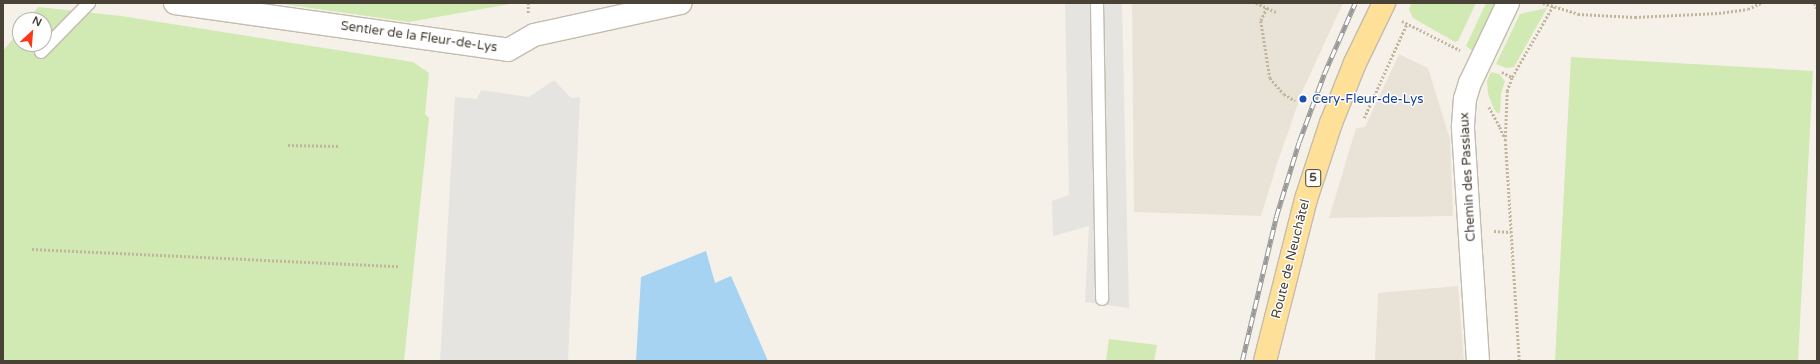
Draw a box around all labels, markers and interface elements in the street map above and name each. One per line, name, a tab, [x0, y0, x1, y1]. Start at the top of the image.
north arrow	[12, 12, 52, 52]
text: N	[30, 14, 44, 29]
street label: Sentier de la Fleur-de-Lys	[340, 18, 498, 56]
place label: Cery-Fleur-de-Lys	[1312, 91, 1424, 107]
marker: Cery-Fleur-de-Lys	[1297, 93, 1309, 105]
street label: Chemin des Passiaux	[1457, 112, 1479, 242]
road number: 5	[1305, 168, 1321, 188]
street label: Route de Neuchâtel	[1269, 198, 1313, 320]

